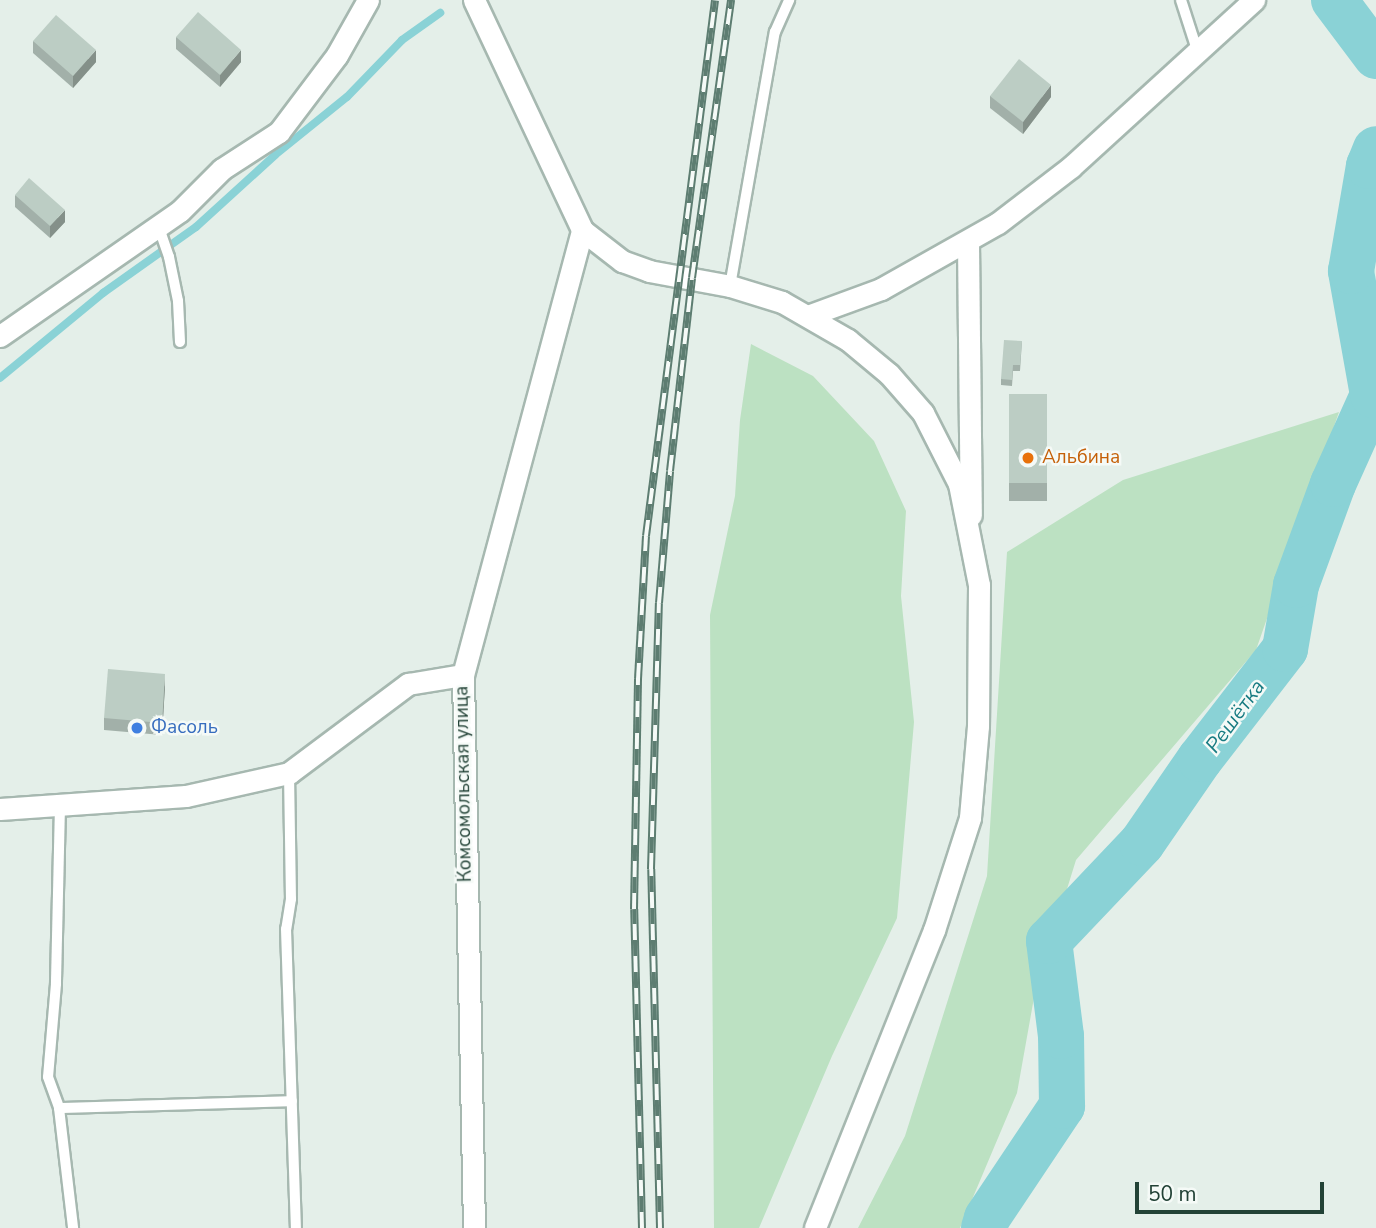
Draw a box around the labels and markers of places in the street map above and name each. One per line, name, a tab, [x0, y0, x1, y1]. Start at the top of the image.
place label: Альбина	[1042, 447, 1120, 469]
marker: Альбина	[1020, 450, 1036, 466]
place label: Фасоль	[151, 717, 218, 739]
marker: Фасоль	[129, 720, 145, 736]

